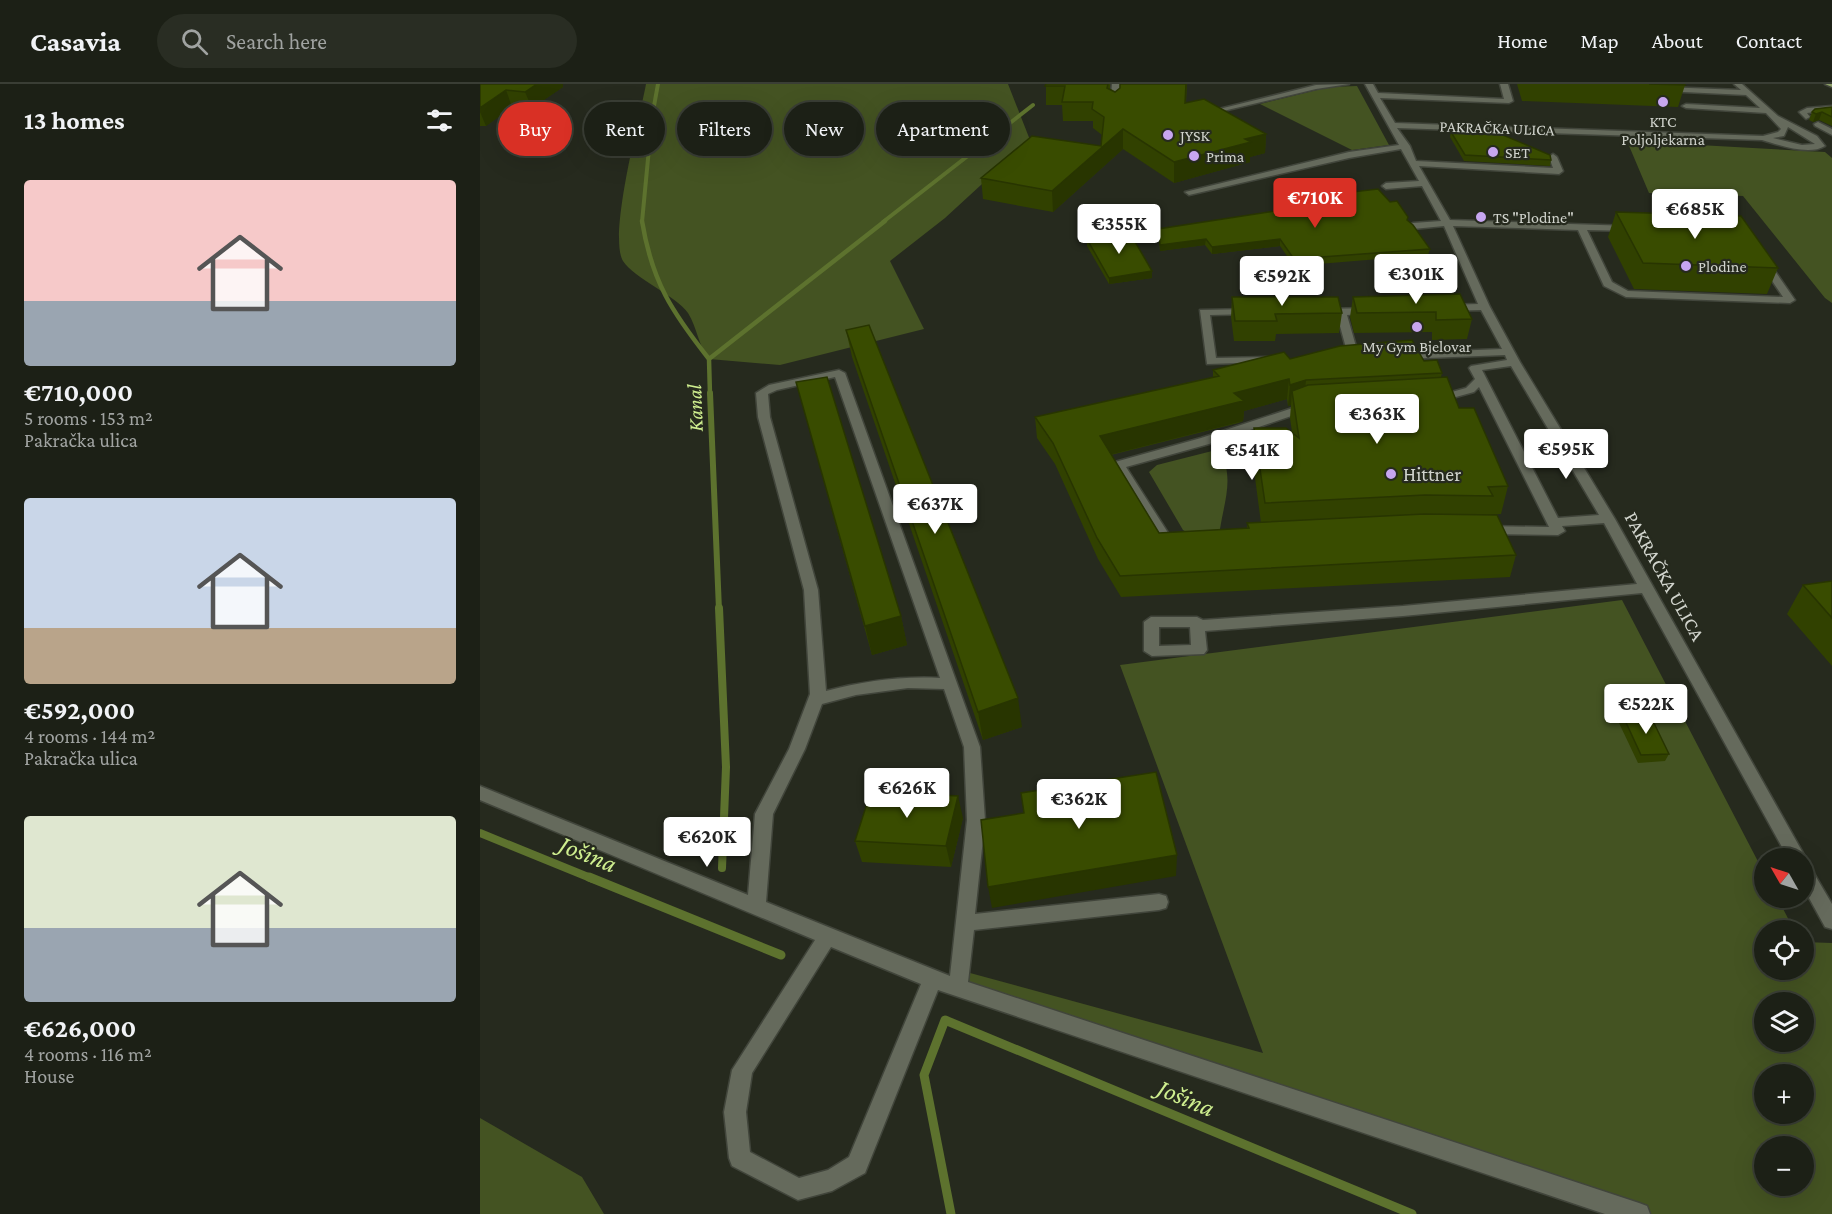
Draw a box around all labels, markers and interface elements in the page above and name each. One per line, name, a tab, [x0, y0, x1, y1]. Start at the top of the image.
search box	[157, 14, 577, 68]
icon: search	[178, 25, 211, 58]
text: Casavia	[30, 26, 121, 57]
text: Search here	[226, 29, 327, 54]
text: Home	[1497, 29, 1547, 53]
text: Map	[1580, 29, 1619, 53]
text: About	[1652, 29, 1703, 53]
text: Contact	[1736, 29, 1802, 53]
marker: KTC Poljoljekarna	[1656, 95, 1670, 109]
chip: Buy	[498, 102, 572, 156]
chip: Rent	[584, 102, 665, 156]
chip: Filters	[677, 102, 772, 156]
chip: New	[784, 102, 864, 156]
chip: Apartment	[876, 102, 1010, 156]
icon: filters	[423, 104, 456, 137]
text: 13 homes	[24, 106, 125, 135]
place label: KTC Poljoljekarna	[1621, 113, 1705, 149]
street label: PAKRAČKA ULICA	[1439, 117, 1556, 139]
place label: JYSK	[1178, 127, 1210, 145]
marker: JYSK	[1161, 128, 1175, 142]
place label: SET	[1505, 144, 1530, 161]
marker: SET	[1486, 145, 1500, 159]
place label: Prima	[1206, 148, 1245, 165]
marker: Prima	[1187, 149, 1201, 163]
pin: €710K	[1273, 178, 1357, 229]
text: €710K	[1287, 186, 1343, 208]
pin: €685K	[1653, 189, 1737, 240]
text: €685K	[1666, 197, 1724, 219]
pin: €355K	[1077, 204, 1161, 255]
place label: TS "Plodine"	[1493, 209, 1574, 226]
marker: TS "Plodine"	[1474, 210, 1488, 224]
text: €355K	[1092, 212, 1147, 234]
icon: home	[186, 219, 294, 327]
pin: €301K	[1374, 254, 1458, 305]
pin: €592K	[1240, 256, 1324, 307]
place label: Plodine	[1698, 258, 1746, 275]
marker: Plodine	[1679, 259, 1693, 273]
text: €301K	[1388, 262, 1444, 284]
text: €592K	[1254, 264, 1310, 286]
marker: My Gym Bjelovar	[1410, 320, 1424, 334]
place label: My Gym Bjelovar	[1362, 338, 1472, 356]
text: €710,000	[24, 378, 133, 407]
water label: Kanal	[682, 383, 708, 432]
pin: €363K	[1335, 394, 1419, 445]
text: €363K	[1349, 402, 1405, 424]
text: 5 rooms · 153 m²	[24, 407, 153, 429]
text: Pakračka ulica	[24, 429, 138, 451]
pin: €595K	[1524, 429, 1608, 480]
pin: €541K	[1210, 430, 1294, 481]
text: €595K	[1538, 437, 1594, 459]
text: €541K	[1225, 438, 1279, 460]
place label: Hittner	[1403, 463, 1461, 485]
marker: Hittner	[1384, 467, 1398, 481]
pin: €637K	[893, 484, 977, 535]
text: €637K	[907, 492, 963, 514]
street label: PAKRAČKA ULICA	[1620, 508, 1710, 645]
icon: home	[186, 537, 294, 645]
pin: €522K	[1604, 684, 1688, 735]
text: €522K	[1618, 692, 1674, 714]
text: €592,000	[24, 696, 135, 725]
text: 4 rooms · 144 m²	[24, 725, 155, 747]
text: Pakračka ulica	[24, 747, 138, 769]
pin: €626K	[865, 768, 949, 819]
text: €626K	[878, 776, 936, 798]
pin: €362K	[1037, 779, 1121, 830]
text: €362K	[1051, 787, 1107, 809]
pin: €620K	[665, 817, 749, 868]
text: €620K	[678, 825, 736, 847]
water label: Jošina	[551, 828, 621, 879]
north arrow	[1754, 848, 1814, 908]
map controls	[1754, 848, 1814, 1196]
icon: home	[186, 855, 294, 963]
button: locate	[1754, 920, 1814, 980]
button: layers	[1754, 992, 1814, 1052]
text: €626,000	[24, 1014, 136, 1043]
text: 4 rooms · 116 m²	[24, 1043, 152, 1065]
button: +	[1754, 1064, 1814, 1124]
text: House	[24, 1065, 74, 1087]
water label: Jošina	[1149, 1072, 1219, 1123]
button: −	[1754, 1136, 1814, 1196]

